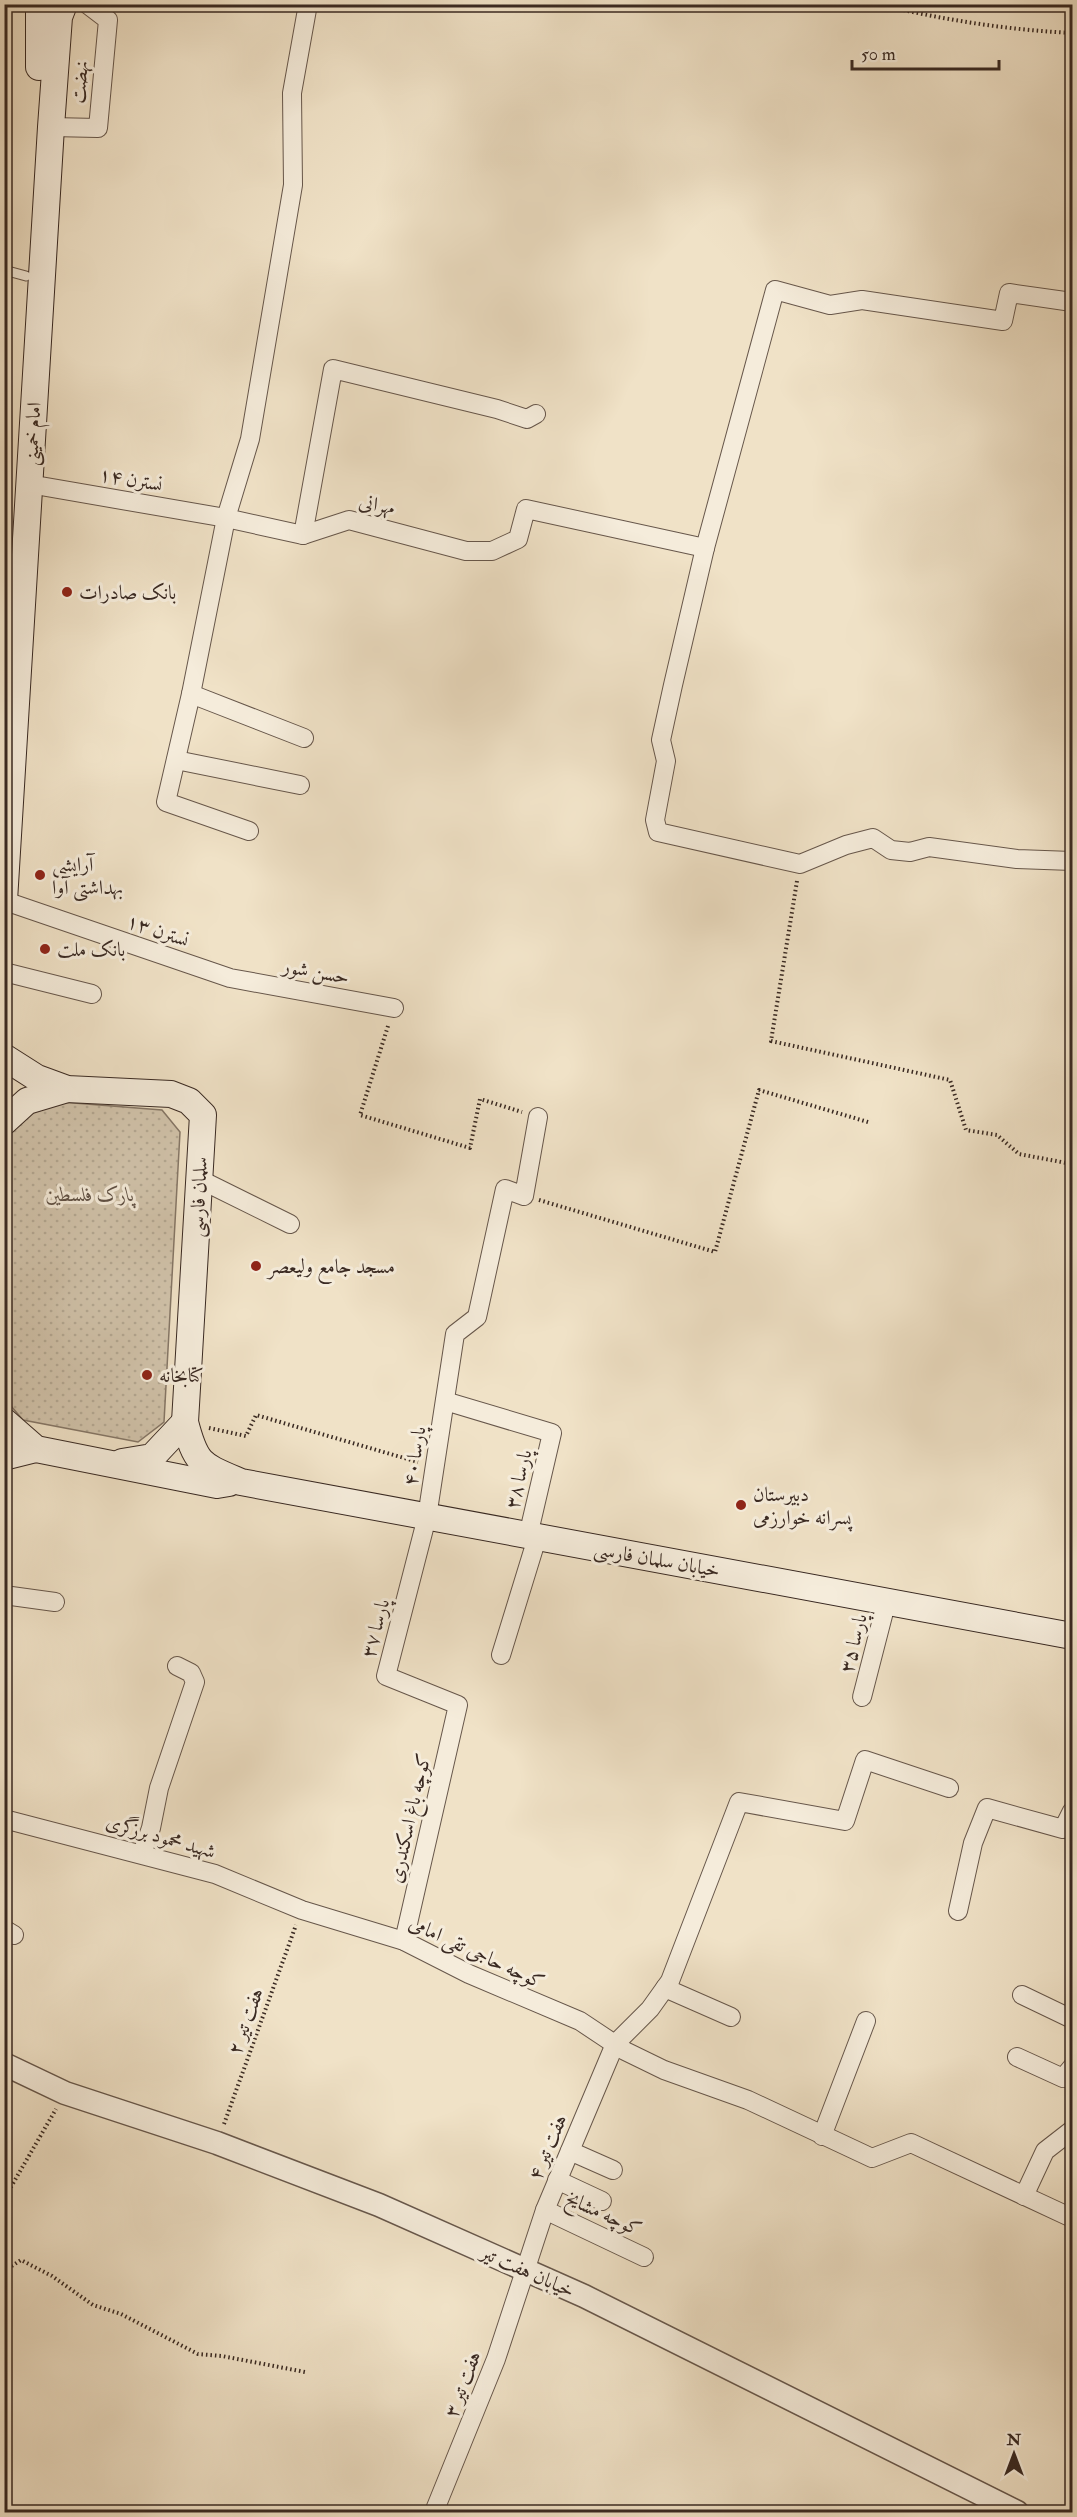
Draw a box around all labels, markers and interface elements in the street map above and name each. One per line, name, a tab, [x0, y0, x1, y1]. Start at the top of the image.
scale bar	[852, 33, 999, 71]
text: 50 m	[861, 43, 896, 66]
street label: نهضت	[65, 60, 94, 104]
street label: امام خمینی	[18, 401, 52, 467]
street label: نسترن ۱۴	[97, 462, 165, 497]
street label: مهرانی	[357, 489, 398, 520]
place label: بانک صادرات	[79, 580, 176, 605]
marker: بانک صادرات	[60, 585, 74, 599]
place label: آرایشی بهداشتی آوا	[52, 852, 123, 902]
marker: آرایشی بهداشتی آوا	[33, 868, 47, 882]
street label: نسترن ۱۳	[123, 908, 192, 953]
place label: بانک ملت	[57, 937, 125, 962]
marker: بانک ملت	[38, 942, 52, 956]
street label: حسن شور	[279, 953, 351, 991]
street label: سلمان فارسی	[184, 1156, 215, 1238]
park label: پارک فلسطین	[45, 1182, 137, 1209]
place label: مسجد جامع ولیعصر	[266, 1254, 395, 1284]
marker: مسجد جامع ولیعصر	[249, 1259, 263, 1273]
place label: کتابخانه	[159, 1363, 204, 1388]
marker: کتابخانه	[140, 1368, 154, 1382]
street label: پارسا ۴۰	[397, 1423, 434, 1488]
street label: پارسا ۳۸	[500, 1446, 540, 1512]
place label: دبیرستان پسرانه خوارزمی	[753, 1482, 853, 1532]
marker: دبیرستان پسرانه خوارزمی	[734, 1498, 748, 1512]
street label: خیابان سلمان فارسی	[592, 1536, 722, 1585]
street label: پارسا ۳۷	[356, 1595, 398, 1661]
street label: پارسا ۳۵	[834, 1610, 875, 1676]
street label: کوچه باغ اسکندری	[382, 1751, 441, 1887]
street label: شهید محمود برزگری	[103, 1808, 219, 1864]
street label: کوچه حاجی تقی امامی	[404, 1910, 549, 1997]
street label: هفت تیر ۲	[222, 1984, 269, 2058]
street label: هفت تیر ۴	[522, 2110, 572, 2184]
street label: کوچه مشایخ	[560, 2185, 646, 2245]
street label: خیابان هفت تیر	[475, 2239, 578, 2303]
street label: هفت تیر ۳	[438, 2347, 487, 2421]
north arrow	[984, 2424, 1044, 2484]
text: N	[1006, 2430, 1022, 2450]

